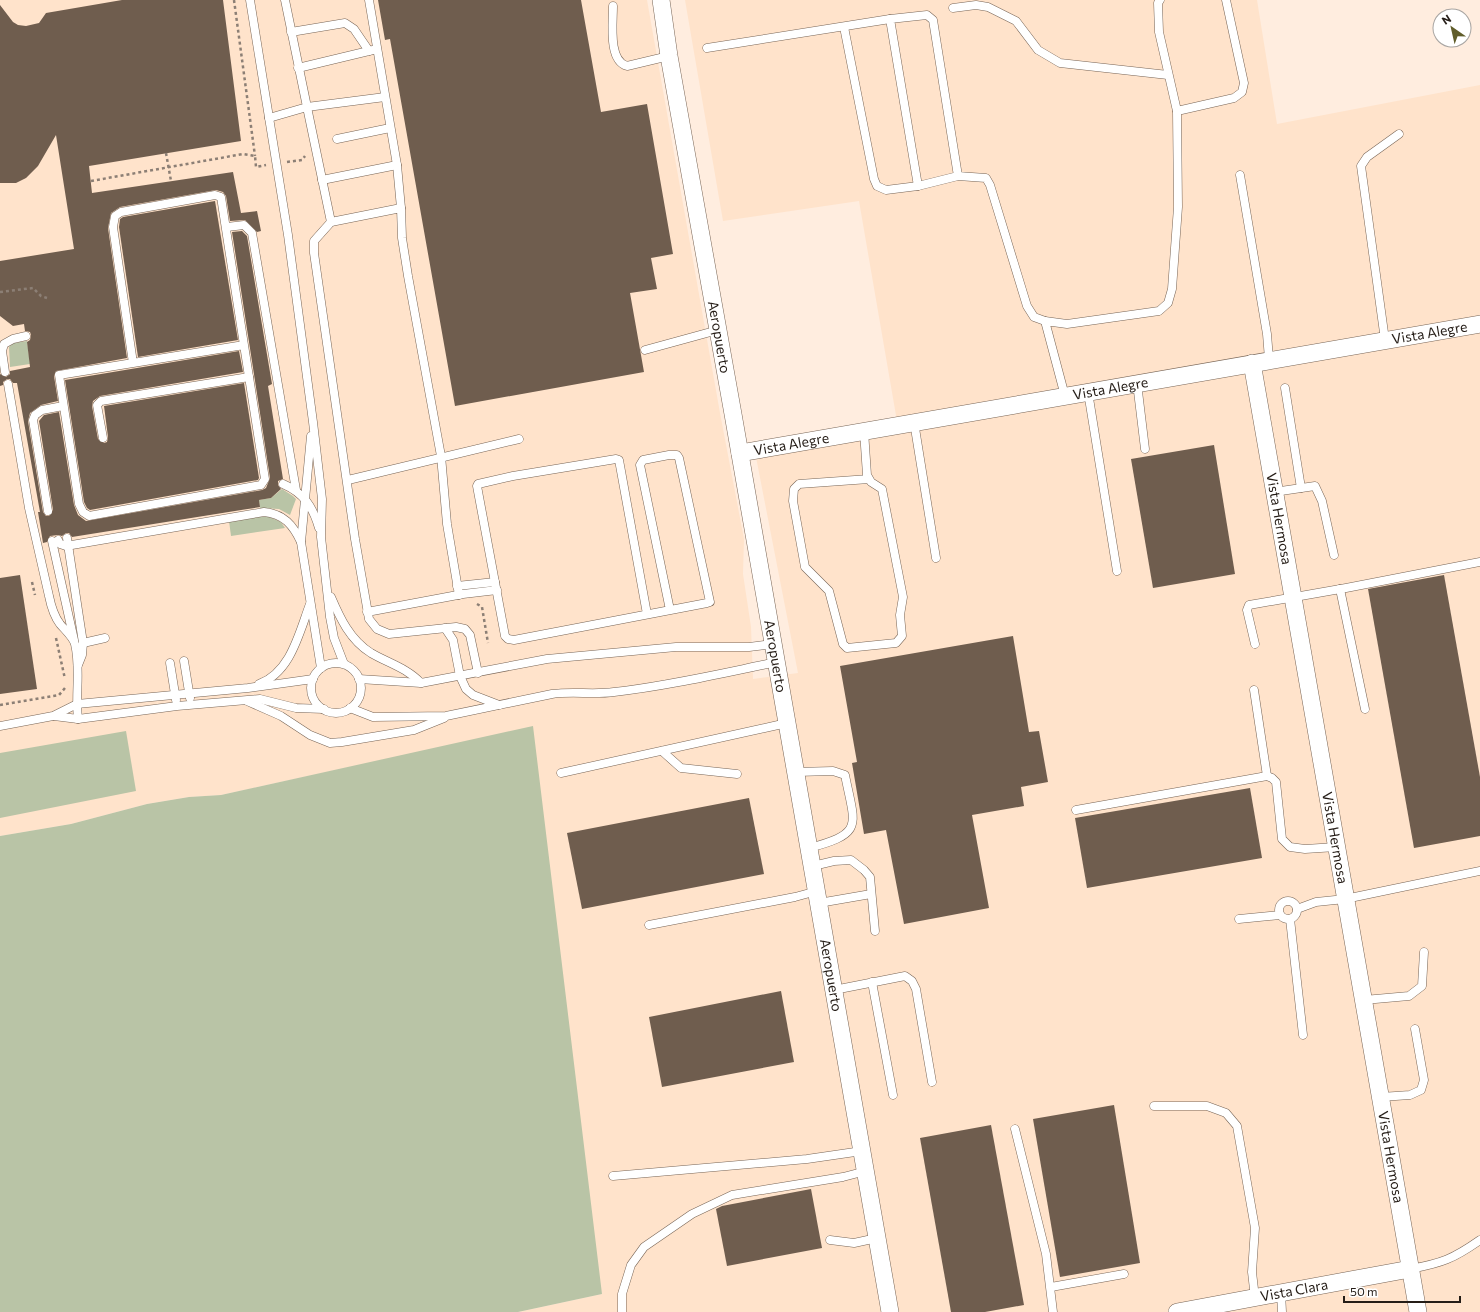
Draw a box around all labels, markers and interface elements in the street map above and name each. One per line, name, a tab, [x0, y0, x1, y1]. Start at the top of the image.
north arrow	[1432, 8, 1472, 48]
text: N	[1439, 12, 1453, 27]
street label: Aeropuerto	[705, 299, 735, 375]
street label: Vista Alegre	[1390, 317, 1469, 347]
street label: Vista Alegre	[1071, 373, 1149, 403]
street label: Vista Alegre	[752, 429, 830, 459]
street label: Vista Hermosa	[1263, 471, 1296, 566]
street label: Aeropuerto	[761, 618, 791, 694]
street label: Vista Hermosa	[1319, 790, 1352, 885]
street label: Aeropuerto	[817, 937, 846, 1013]
street label: Vista Hermosa	[1375, 1110, 1408, 1204]
street label: Vista Clara	[1259, 1275, 1329, 1304]
scale bar	[1344, 1278, 1460, 1304]
text: 50 m	[1350, 1284, 1378, 1298]

